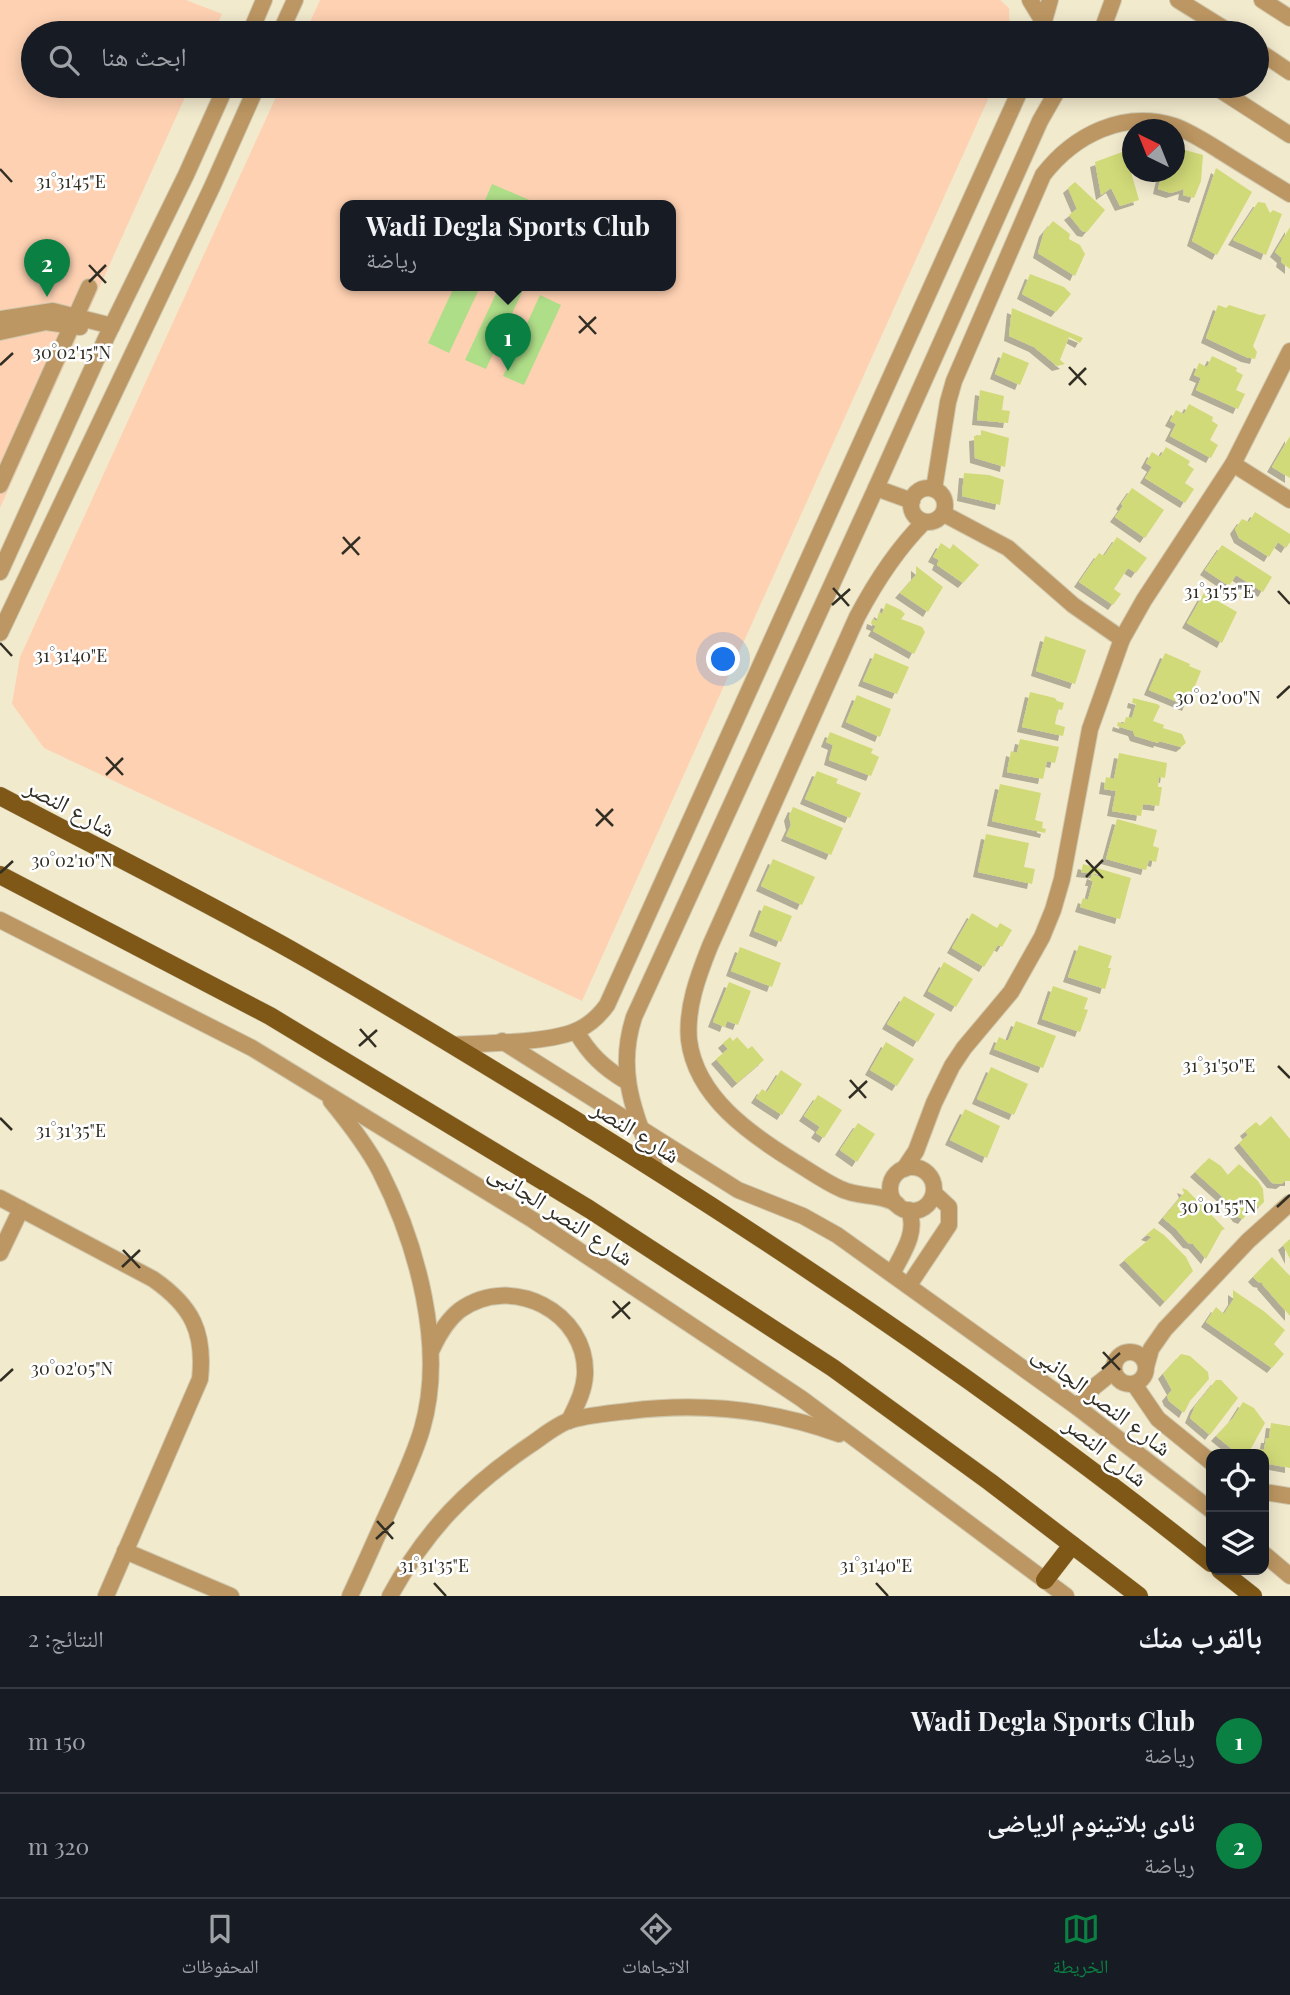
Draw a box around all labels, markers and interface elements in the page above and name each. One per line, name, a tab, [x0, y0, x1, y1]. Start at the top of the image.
search box	[21, 21, 1269, 98]
text: ابحث هنا	[101, 38, 187, 73]
icon: search	[45, 41, 83, 79]
north arrow	[1122, 119, 1185, 182]
text: 31°31'45"E	[36, 169, 106, 193]
popup	[340, 200, 676, 291]
text: Wadi Degla Sports Club	[366, 208, 650, 243]
pin: 2	[24, 239, 70, 297]
text: رياضة	[366, 243, 417, 274]
pin: 1	[485, 313, 531, 371]
text: 30°02'15"N	[33, 340, 111, 364]
text: 31°31'55"E	[1184, 579, 1254, 603]
your location	[706, 642, 740, 676]
text: 31°31'40"E	[35, 643, 107, 667]
text: 30°02'00"N	[1175, 685, 1261, 709]
street label: شارع النصر	[19, 768, 122, 844]
text: 30°02'10"N	[31, 848, 113, 872]
text: 31°31'50"E	[1183, 1053, 1255, 1077]
street label: شارع النصر	[586, 1090, 687, 1170]
text: 31°31'35"E	[36, 1118, 106, 1142]
street label: شارع النصر الجانبى	[483, 1154, 641, 1273]
text: 30°01'55"N	[1179, 1194, 1257, 1218]
street label: شارع النصر الجانبى	[1028, 1337, 1178, 1461]
text: 30°02'05"N	[31, 1356, 114, 1380]
street label: شارع النصر	[1060, 1409, 1154, 1491]
map controls	[1206, 1449, 1269, 1575]
button: locate	[1206, 1449, 1269, 1512]
button: layers	[1206, 1512, 1269, 1575]
text: 31°31'35"E	[399, 1553, 469, 1577]
text: 31°31'40"E	[840, 1553, 912, 1577]
text: بالقرب منك	[1138, 1616, 1262, 1656]
text: النتائج: 2	[28, 1622, 104, 1653]
text: Wadi Degla Sports Club	[911, 1703, 1195, 1738]
text: 150 m	[28, 1725, 86, 1756]
text: 1	[1235, 1725, 1243, 1756]
text: رياضة	[1144, 1738, 1195, 1769]
text: نادى بلاتينوم الرياضى	[987, 1804, 1195, 1839]
text: 320 m	[28, 1830, 89, 1861]
text: 2	[1233, 1830, 1245, 1861]
text: رياضة	[1144, 1848, 1195, 1879]
tab: المحفوظات	[182, 1910, 259, 1985]
tab: الاتجاهات	[622, 1910, 689, 1985]
tab: الخريطة	[1053, 1910, 1108, 1985]

